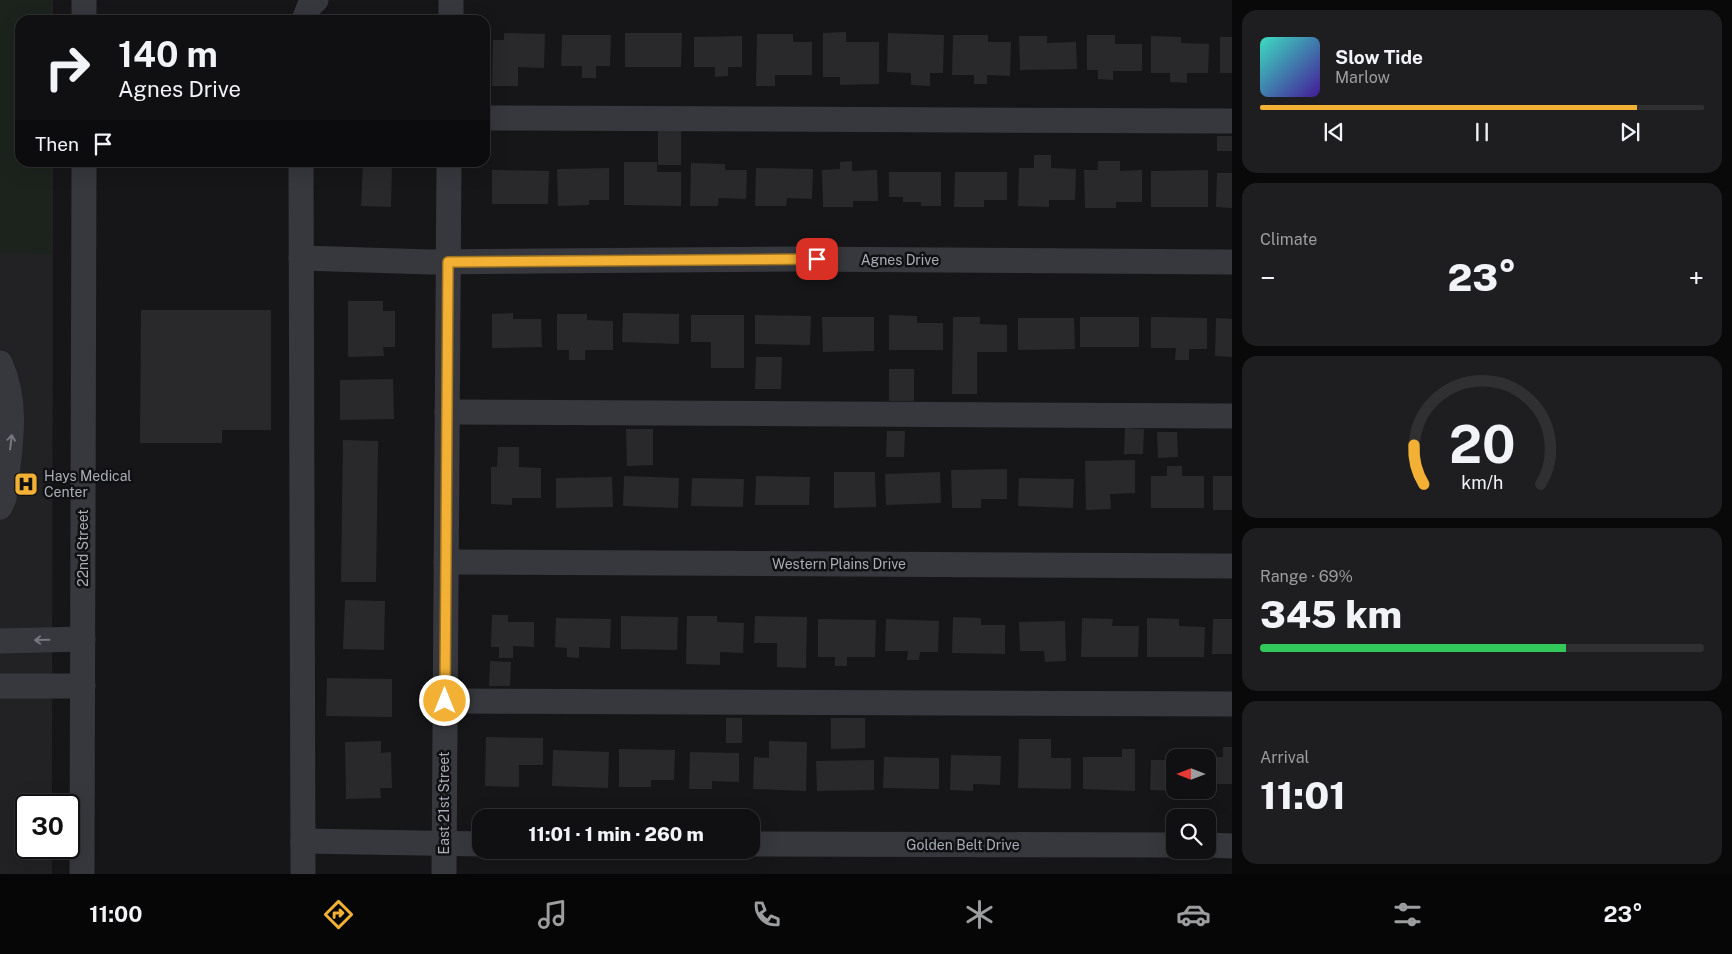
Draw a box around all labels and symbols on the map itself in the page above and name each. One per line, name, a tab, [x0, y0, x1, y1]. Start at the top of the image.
pin	[796, 238, 838, 280]
street label: Agnes Drive	[861, 252, 939, 268]
one-way arrow	[6, 434, 16, 450]
place label: Hays Medical Center	[44, 468, 132, 500]
hospital icon: Hays Medical Center	[13, 471, 39, 497]
street label: 22nd Street	[75, 509, 91, 587]
street label: Western Plains Drive	[772, 556, 906, 572]
one-way arrow	[34, 635, 50, 645]
position arrow	[418, 674, 470, 726]
north arrow	[1166, 749, 1216, 799]
street label: East 21st Street	[436, 752, 452, 854]
speed limit sign: 30	[15, 794, 80, 859]
street label: Golden Belt Drive	[906, 837, 1020, 853]

